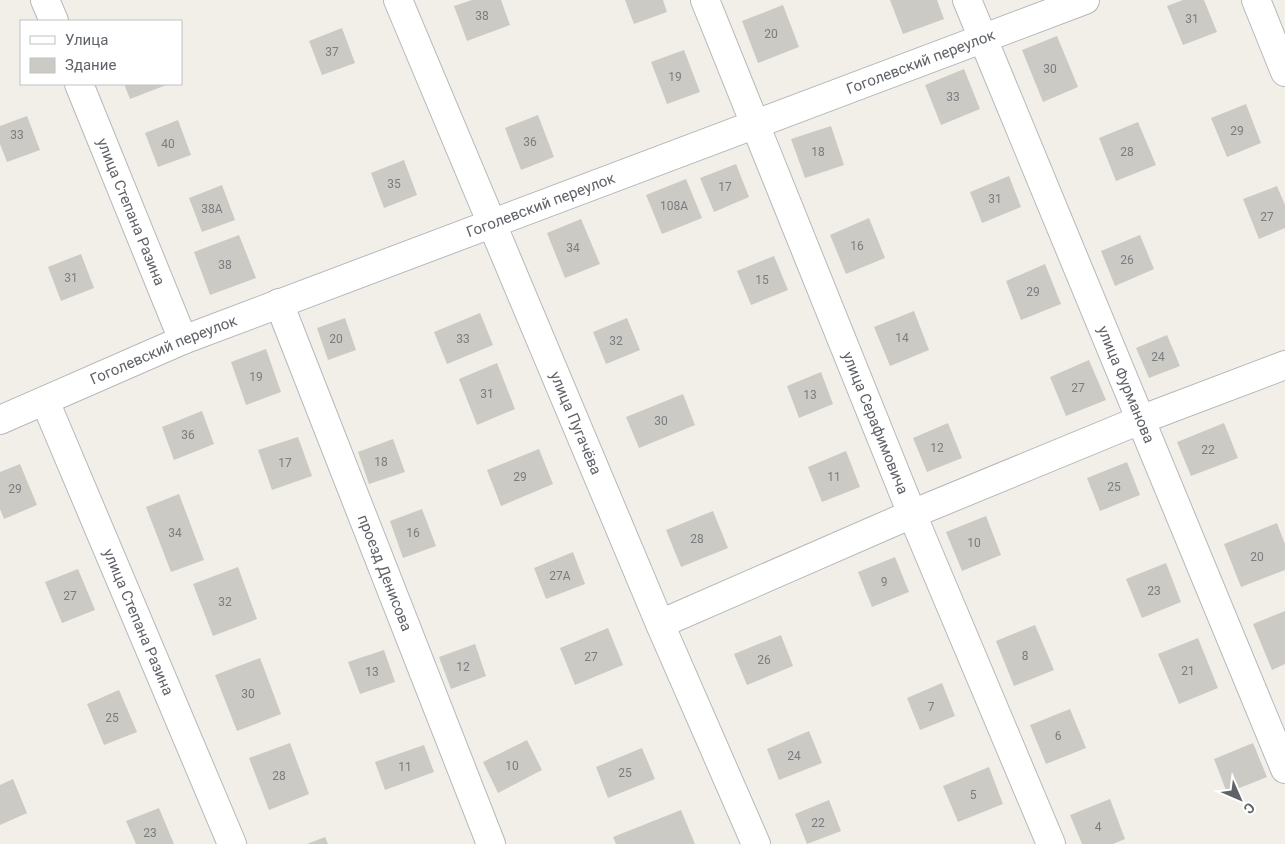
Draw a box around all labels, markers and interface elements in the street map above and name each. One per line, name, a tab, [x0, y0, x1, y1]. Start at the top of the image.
house number: 38	[475, 9, 489, 23]
house number: 31	[1185, 12, 1199, 26]
legend	[20, 20, 182, 85]
street label: Гоголевский переулок	[844, 26, 997, 98]
house number: 20	[764, 27, 778, 41]
text: Улица	[65, 31, 108, 49]
house number: 37	[325, 45, 339, 59]
text: Здание	[65, 56, 116, 74]
house number: 30	[1043, 62, 1057, 76]
house number: 19	[668, 70, 682, 84]
house number: 33	[946, 90, 960, 104]
house number: 29	[1230, 124, 1244, 138]
house number: 33	[10, 128, 24, 142]
house number: 36	[523, 135, 537, 149]
street label: улица Степана Разина	[93, 136, 169, 288]
house number: 40	[161, 137, 175, 151]
house number: 18	[811, 145, 825, 159]
house number: 28	[1120, 145, 1134, 159]
street label: Гоголевский переулок	[464, 169, 618, 241]
house number: 35	[387, 177, 401, 191]
house number: 17	[718, 180, 732, 194]
house number: 31	[988, 192, 1002, 206]
house number: 108А	[660, 199, 688, 213]
house number: 38А	[201, 202, 223, 216]
house number: 27	[1260, 210, 1274, 224]
house number: 16	[850, 239, 864, 253]
house number: 34	[566, 241, 580, 255]
house number: 26	[1120, 253, 1134, 267]
house number: 38	[218, 258, 232, 272]
house number: 31	[64, 271, 78, 285]
house number: 15	[755, 273, 769, 287]
house number: 29	[1026, 285, 1040, 299]
street label: Гоголевский переулок	[87, 311, 240, 388]
street label: улица Фурманова	[1094, 323, 1158, 446]
house number: 14	[895, 331, 909, 345]
house number: 20	[329, 332, 343, 346]
house number: 33	[456, 332, 470, 346]
house number: 32	[609, 334, 623, 348]
street label: улица Серафимовича	[839, 349, 912, 497]
house number: 24	[1151, 350, 1165, 364]
street label: улица Пугачёва	[546, 369, 605, 477]
house number: 19	[249, 370, 263, 384]
house number: 27	[1071, 381, 1085, 395]
house number: 31	[480, 387, 494, 401]
house number: 13	[803, 388, 817, 402]
house number: 30	[654, 414, 668, 428]
house number: 36	[181, 428, 195, 442]
house number: 12	[930, 441, 944, 455]
house number: 22	[1201, 443, 1215, 457]
house number: 18	[374, 455, 388, 469]
house number: 17	[278, 456, 292, 470]
house number: 29	[513, 470, 527, 484]
house number: 11	[827, 470, 841, 484]
house number: 25	[1107, 480, 1121, 494]
house number: 29	[8, 482, 22, 496]
street label: проезд Денисова	[354, 512, 416, 634]
house number: 34	[168, 526, 182, 540]
house number: 16	[406, 526, 420, 540]
house number: 28	[690, 532, 704, 546]
house number: 10	[967, 536, 981, 550]
street label: улица Степана Разина	[99, 546, 177, 698]
house number: 20	[1250, 550, 1264, 564]
house number: 27А	[549, 569, 571, 583]
house number: 9	[881, 575, 887, 589]
house number: 23	[1147, 584, 1161, 598]
house number: 27	[63, 589, 77, 603]
house number: 32	[218, 595, 232, 609]
house number: 8	[1022, 649, 1029, 663]
house number: 27	[584, 650, 598, 664]
house number: 26	[757, 653, 771, 667]
house number: 12	[456, 660, 470, 674]
house number: 21	[1181, 664, 1195, 678]
house number: 13	[365, 665, 379, 679]
house number: 30	[241, 687, 255, 701]
house number: 7	[928, 700, 935, 714]
house number: 25	[105, 711, 119, 725]
house number: 6	[1055, 729, 1062, 743]
house number: 24	[787, 749, 801, 763]
house number: 10	[505, 759, 519, 773]
house number: 11	[398, 760, 412, 774]
house number: 25	[618, 766, 632, 780]
house number: 28	[272, 769, 286, 783]
north arrow	[1215, 774, 1265, 824]
house number: 5	[970, 788, 977, 802]
text: С	[1240, 799, 1258, 817]
house number: 22	[811, 816, 825, 830]
house number: 4	[1095, 820, 1102, 834]
house number: 23	[143, 826, 157, 840]

